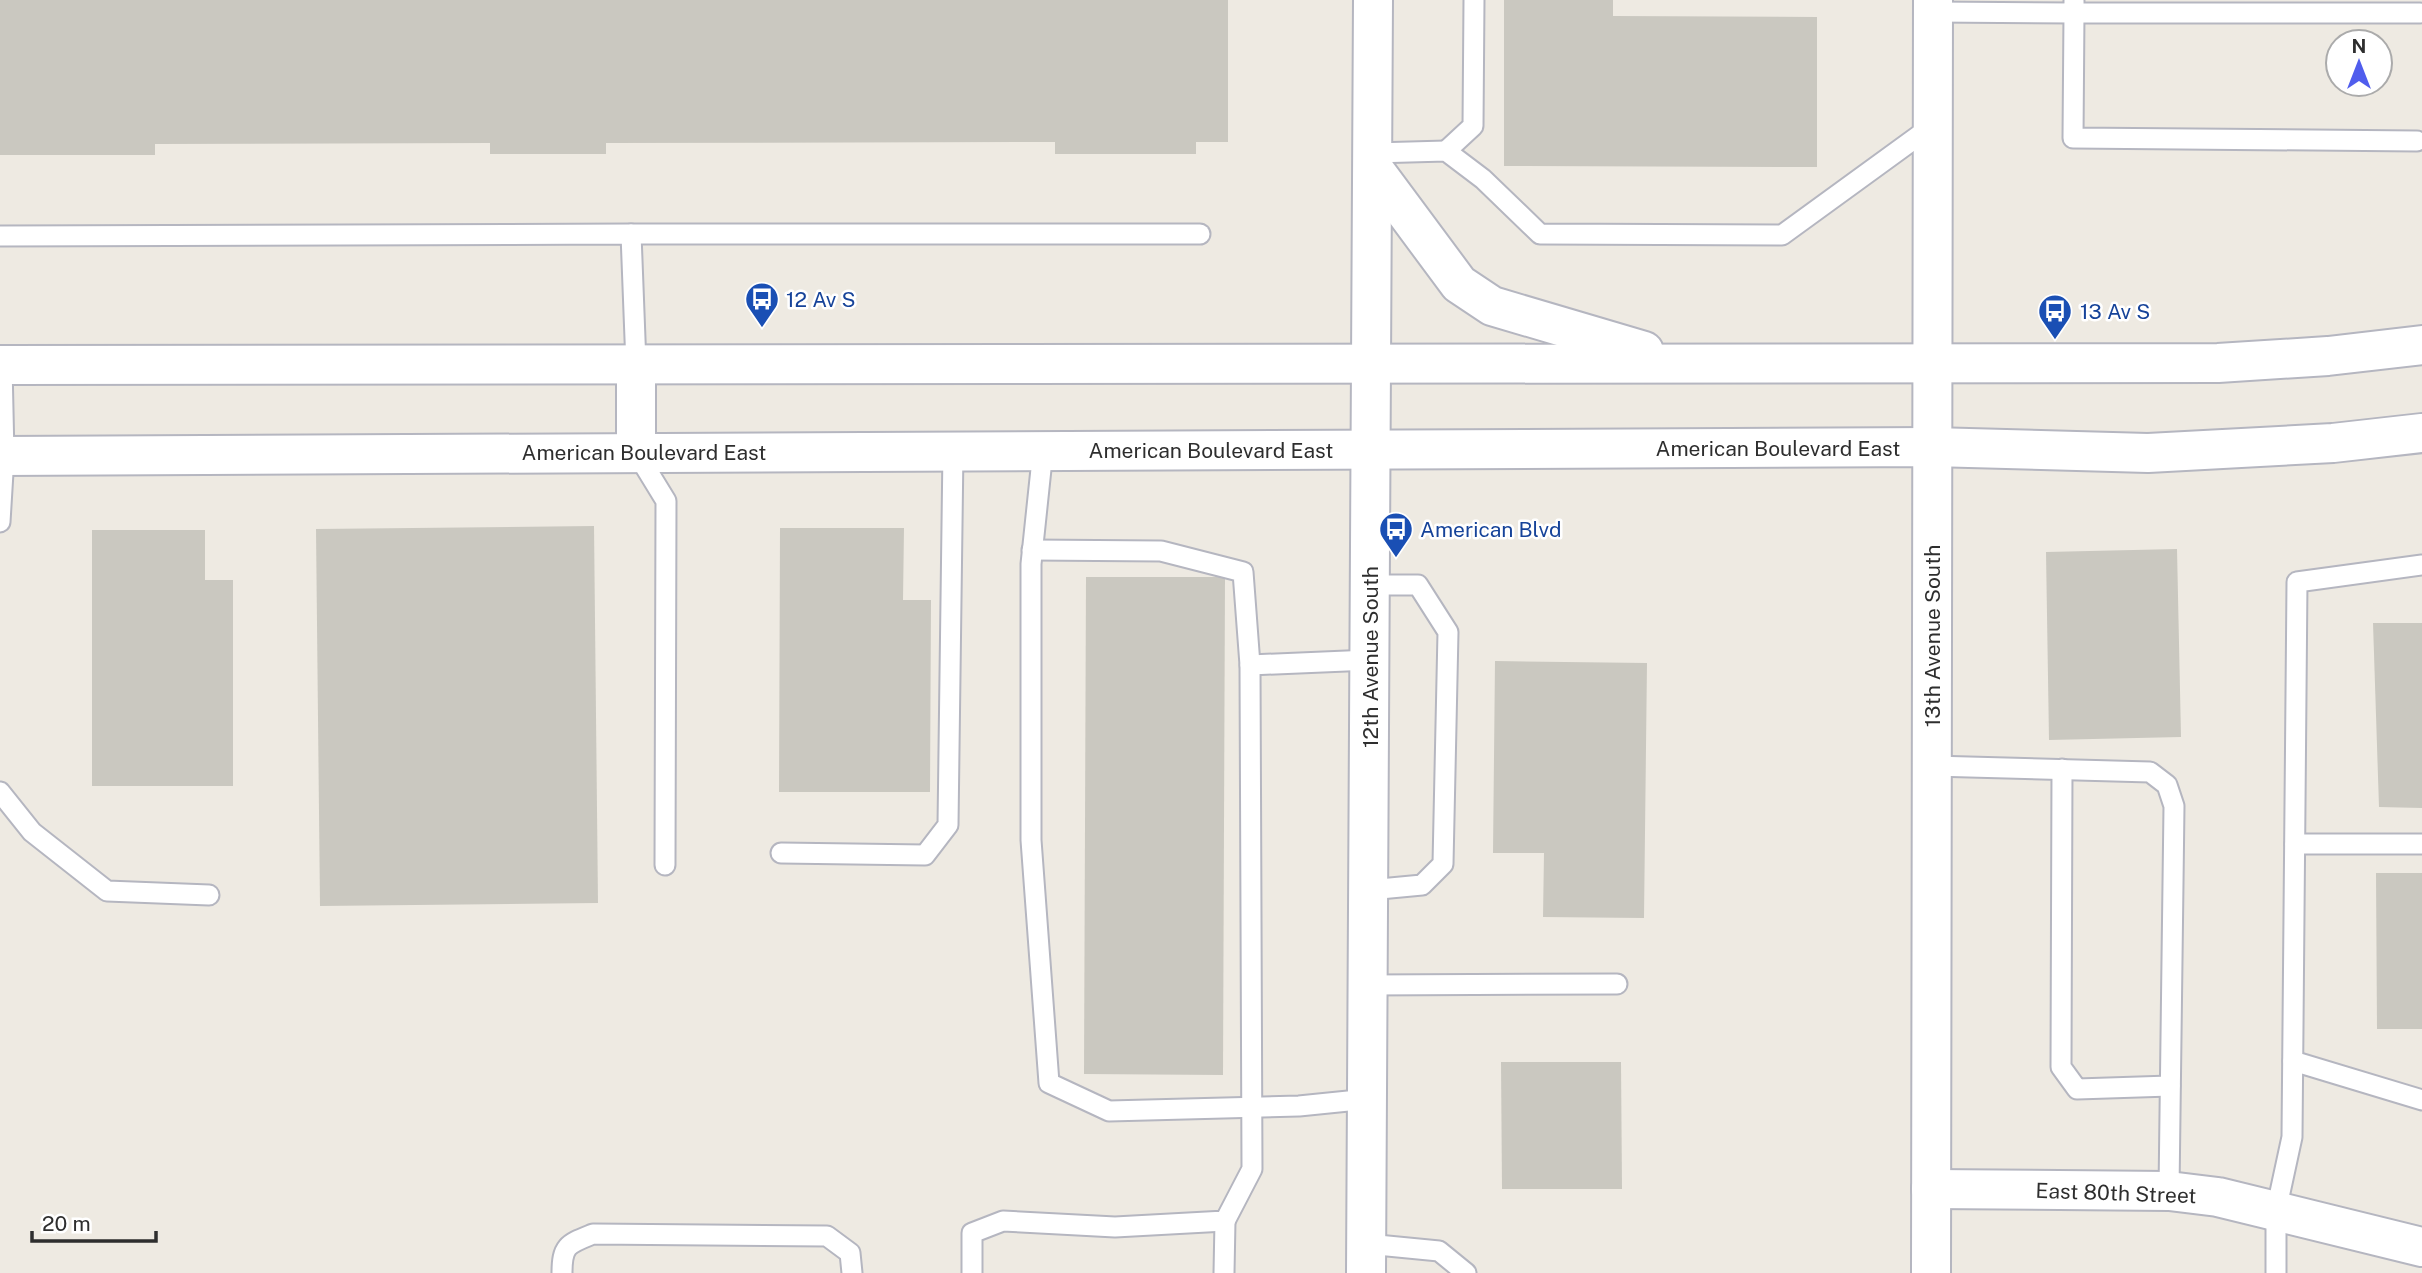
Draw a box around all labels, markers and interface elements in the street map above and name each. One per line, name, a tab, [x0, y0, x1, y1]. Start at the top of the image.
north arrow	[2324, 28, 2394, 98]
text: N	[2352, 35, 2366, 57]
bus stop icon: 12 Av S	[743, 280, 781, 329]
place label: 12 Av S	[786, 287, 856, 312]
bus stop icon: 13 Av S	[2036, 292, 2074, 341]
place label: 13 Av S	[2080, 299, 2150, 324]
street label: American Boulevard East	[1656, 436, 1900, 461]
street label: American Boulevard East	[1089, 438, 1333, 463]
street label: American Boulevard East	[522, 440, 766, 465]
bus stop icon: American Blvd	[1377, 510, 1415, 559]
place label: American Blvd	[1420, 517, 1561, 542]
street label: 13th Avenue South	[1920, 545, 1945, 727]
street label: 12th Avenue South	[1358, 566, 1383, 748]
street label: East 80th Street	[2035, 1178, 2197, 1208]
scale bar	[32, 1200, 156, 1244]
text: 20 m	[42, 1211, 91, 1236]

